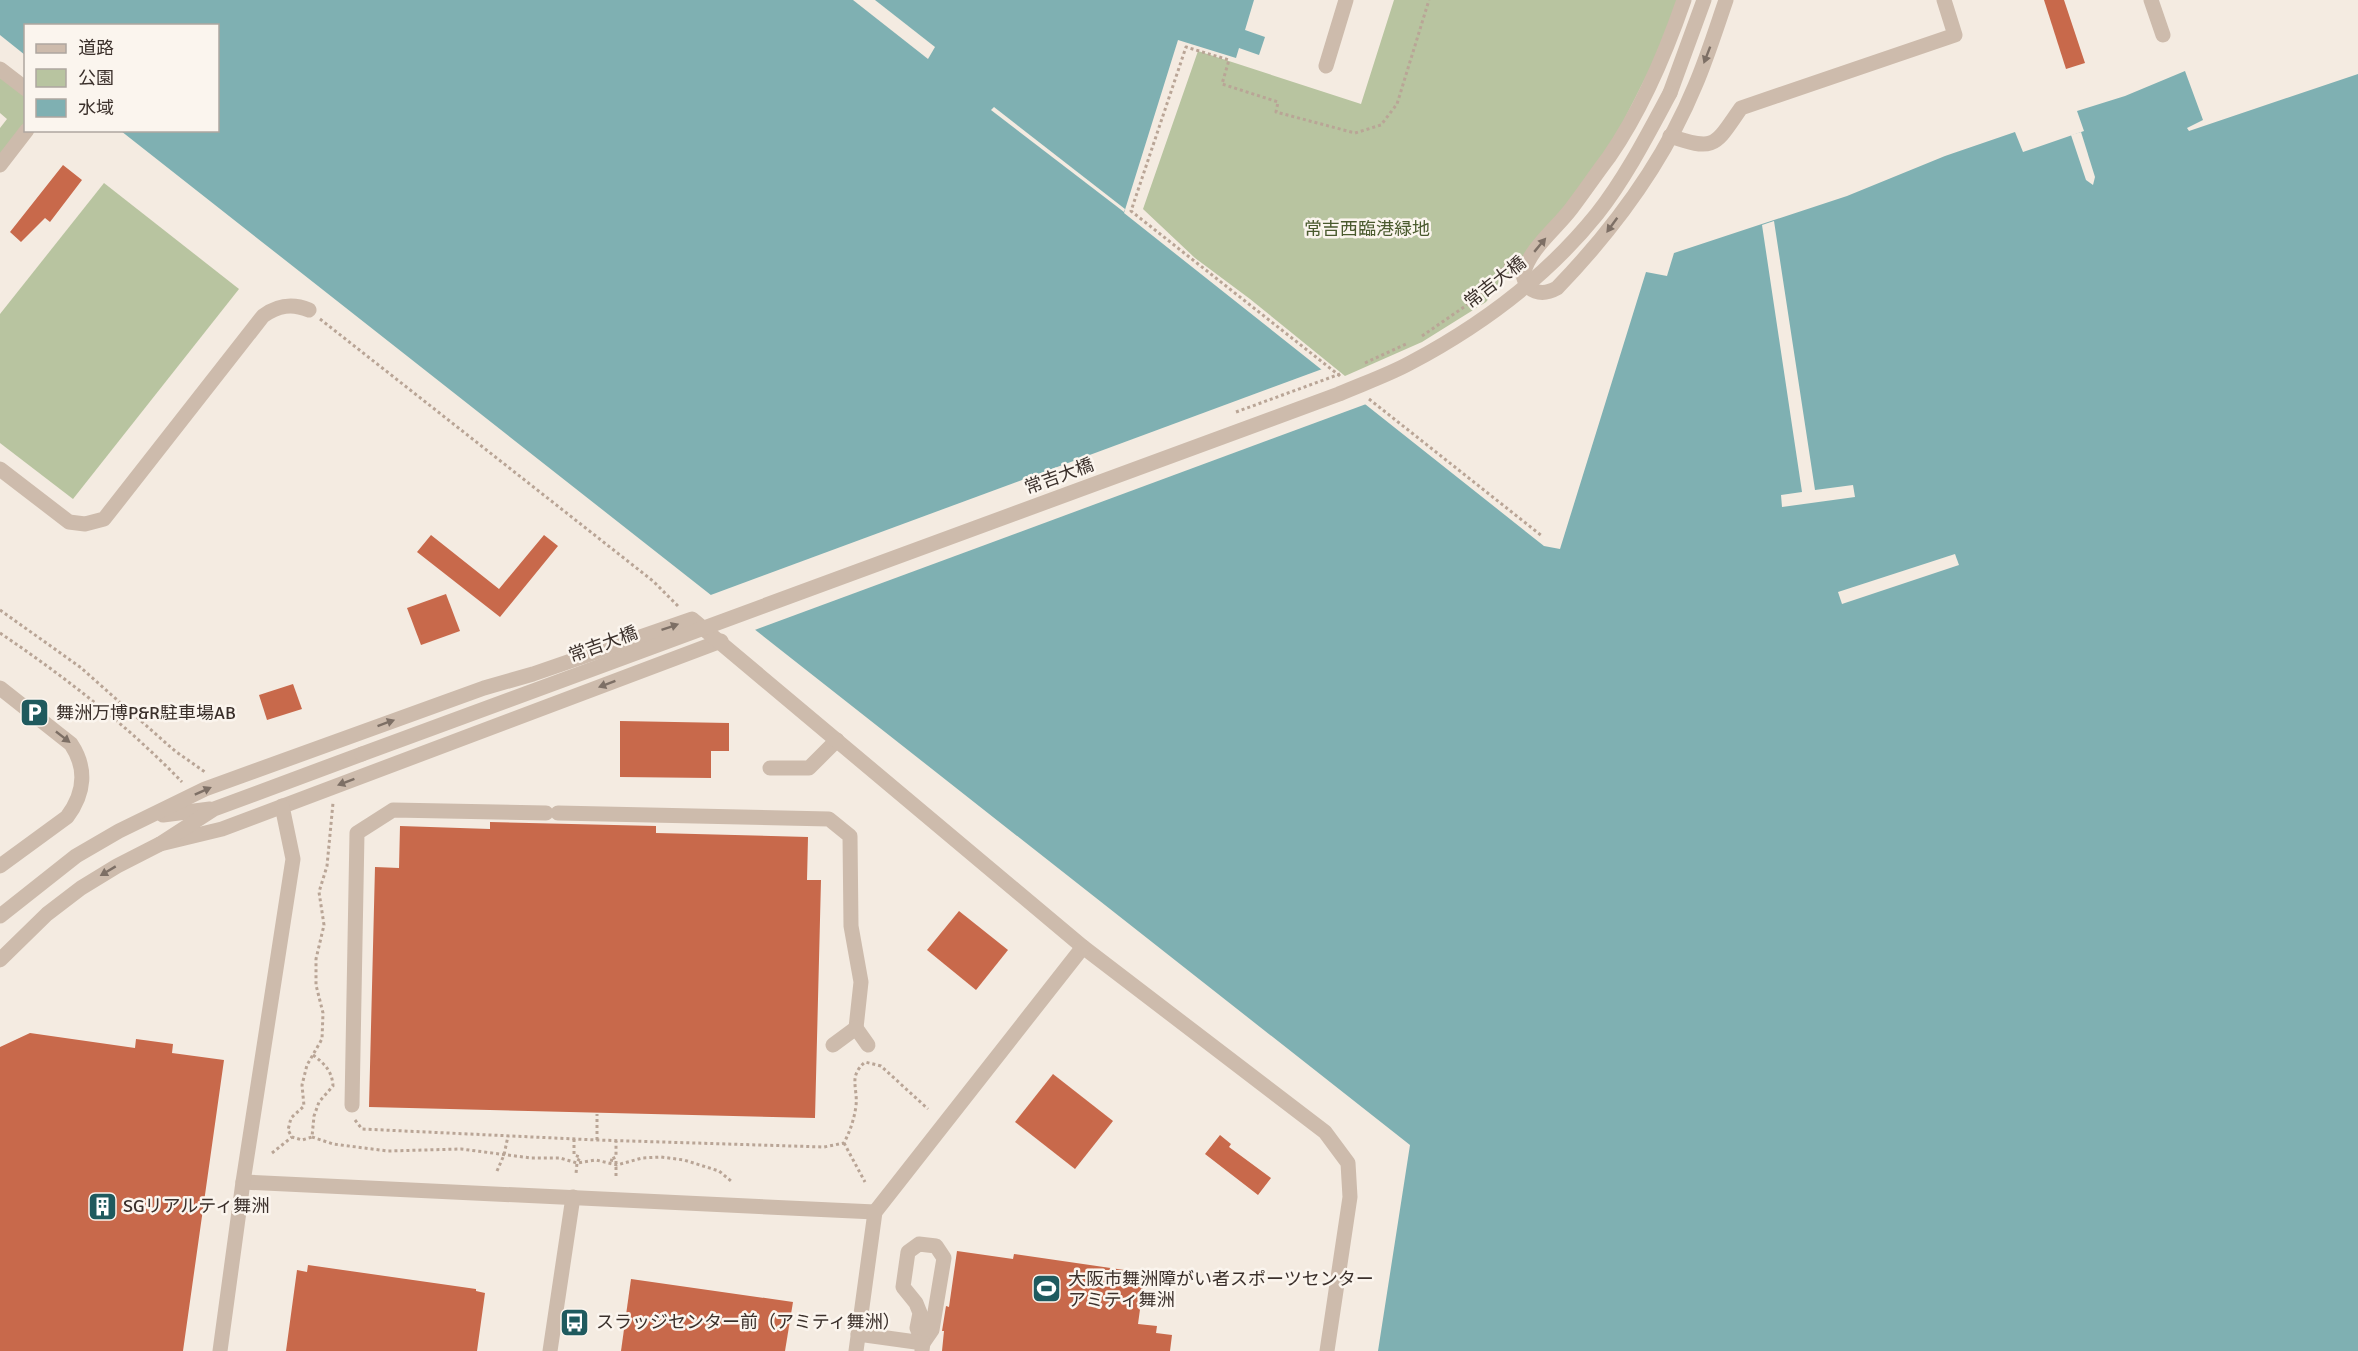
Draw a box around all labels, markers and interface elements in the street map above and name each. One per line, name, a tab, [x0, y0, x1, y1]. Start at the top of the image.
legend	[24, 24, 219, 132]
text: 道路	[78, 37, 114, 59]
one-way arrow	[1702, 47, 1712, 65]
text: 公園	[78, 67, 114, 89]
text: 水域	[78, 97, 114, 119]
one-way arrow	[1606, 216, 1618, 232]
park label: 常吉西臨港緑地	[1304, 218, 1430, 240]
one-way arrow	[1533, 238, 1546, 253]
street label: 常吉大橋	[1460, 251, 1530, 313]
street label: 常吉大橋	[1021, 453, 1097, 499]
street label: 常吉大橋	[565, 621, 641, 667]
one-way arrow	[661, 622, 679, 632]
one-way arrow	[598, 680, 616, 689]
parking icon: 舞洲万博P&R駐車場AB	[19, 697, 51, 729]
place label: 舞洲万博P&R駐車場AB	[56, 702, 236, 724]
one-way arrow	[377, 718, 395, 728]
one-way arrow	[55, 731, 70, 743]
one-way arrow	[337, 778, 355, 788]
one-way arrow	[194, 786, 211, 795]
one-way arrow	[100, 866, 116, 877]
building icon: SGリアルティ舞洲	[86, 1190, 118, 1222]
place label: SGリアルティ舞洲	[123, 1195, 269, 1217]
place label: 大阪市舞洲障がい者スポーツセンター アミティ舞洲	[1068, 1268, 1374, 1311]
sports icon: 大阪市舞洲障がい者スポーツセンター アミティ舞洲	[1031, 1273, 1063, 1305]
bus stop icon: スラッジセンター前（アミティ舞洲）	[559, 1306, 591, 1338]
place label: スラッジセンター前（アミティ舞洲）	[596, 1311, 901, 1333]

